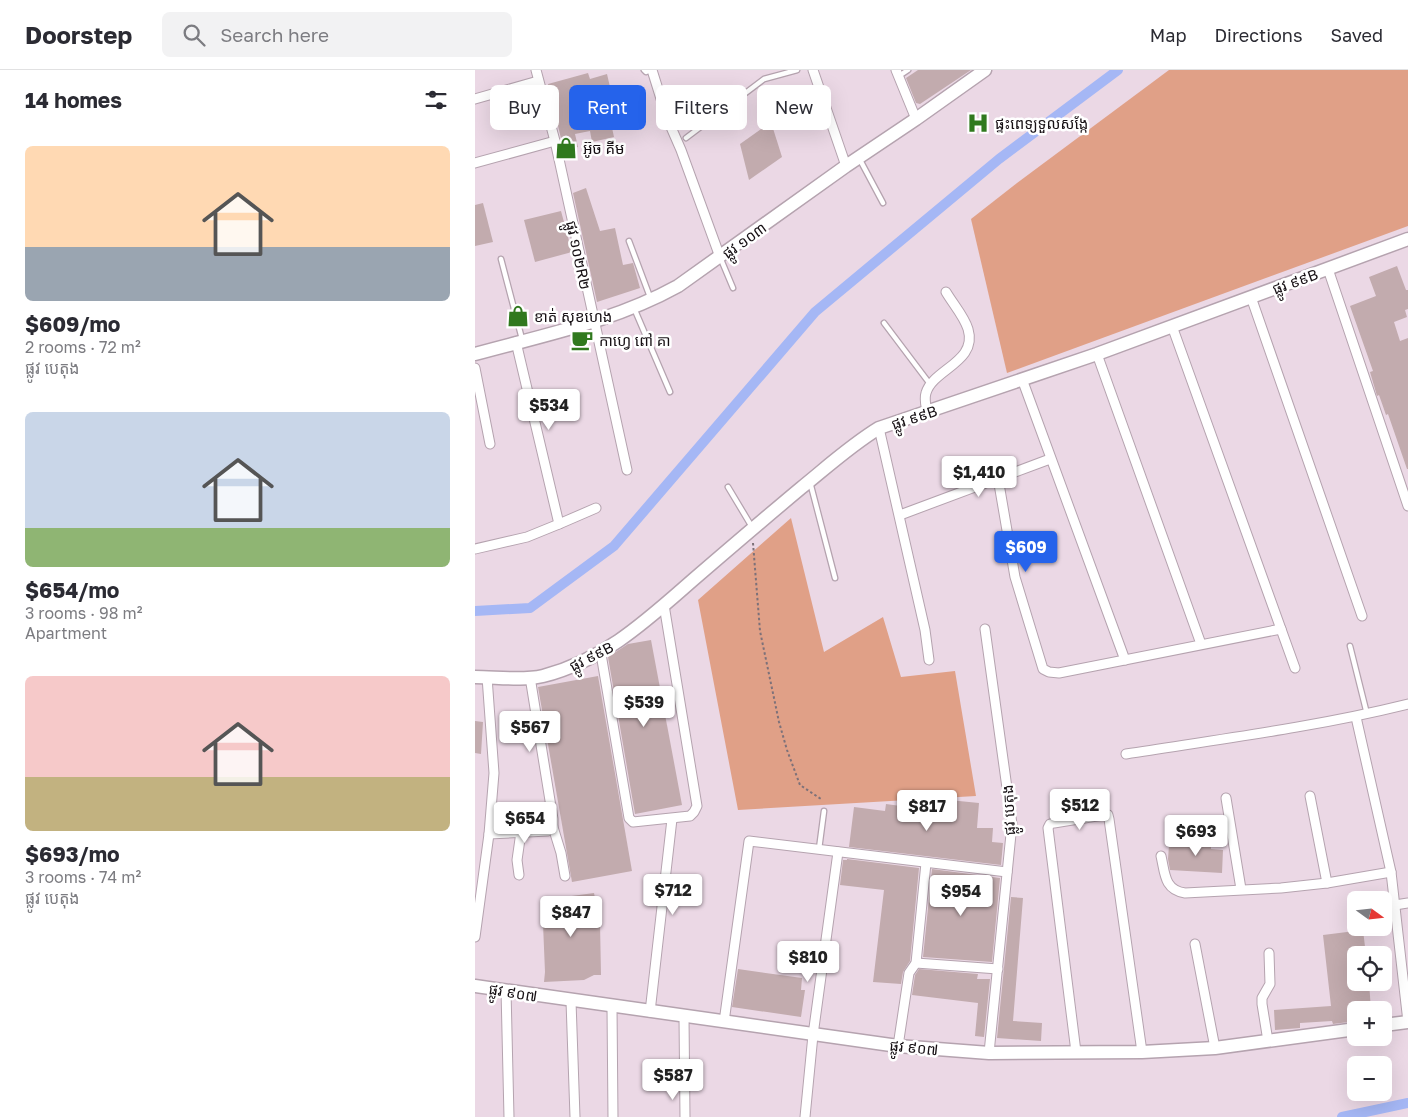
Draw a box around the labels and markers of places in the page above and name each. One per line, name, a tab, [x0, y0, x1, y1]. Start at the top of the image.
hospital icon: ផ្ទះពេទ្យទួលសង្កែ	[965, 110, 991, 136]
place label: ផ្ទះពេទ្យទួលសង្កែ	[995, 114, 1088, 133]
shop icon: អ៊ូច គីម	[553, 135, 579, 161]
place label: អ៊ូច គីម	[583, 139, 625, 158]
shop icon: ខាត់ សុខហេង	[505, 303, 531, 329]
place label: ខាត់ សុខហេង	[534, 307, 612, 326]
cafe icon: កាហ្វេ ពៅ គា	[569, 327, 595, 353]
place label: កាហ្វេ ពៅ គា	[599, 331, 671, 350]
pin: $534	[519, 388, 579, 431]
pin: $1,410	[938, 456, 1020, 498]
pin: $609	[996, 530, 1056, 573]
pin: $539	[614, 686, 674, 728]
pin: $567	[500, 710, 560, 753]
pin: $512	[1050, 788, 1110, 831]
pin: $817	[897, 790, 957, 832]
pin: $654	[495, 802, 555, 844]
pin: $693	[1166, 814, 1226, 857]
pin: $712	[643, 874, 703, 916]
pin: $954	[931, 874, 991, 917]
pin: $847	[541, 896, 601, 938]
pin: $810	[778, 940, 838, 983]
pin: $587	[643, 1058, 703, 1101]

